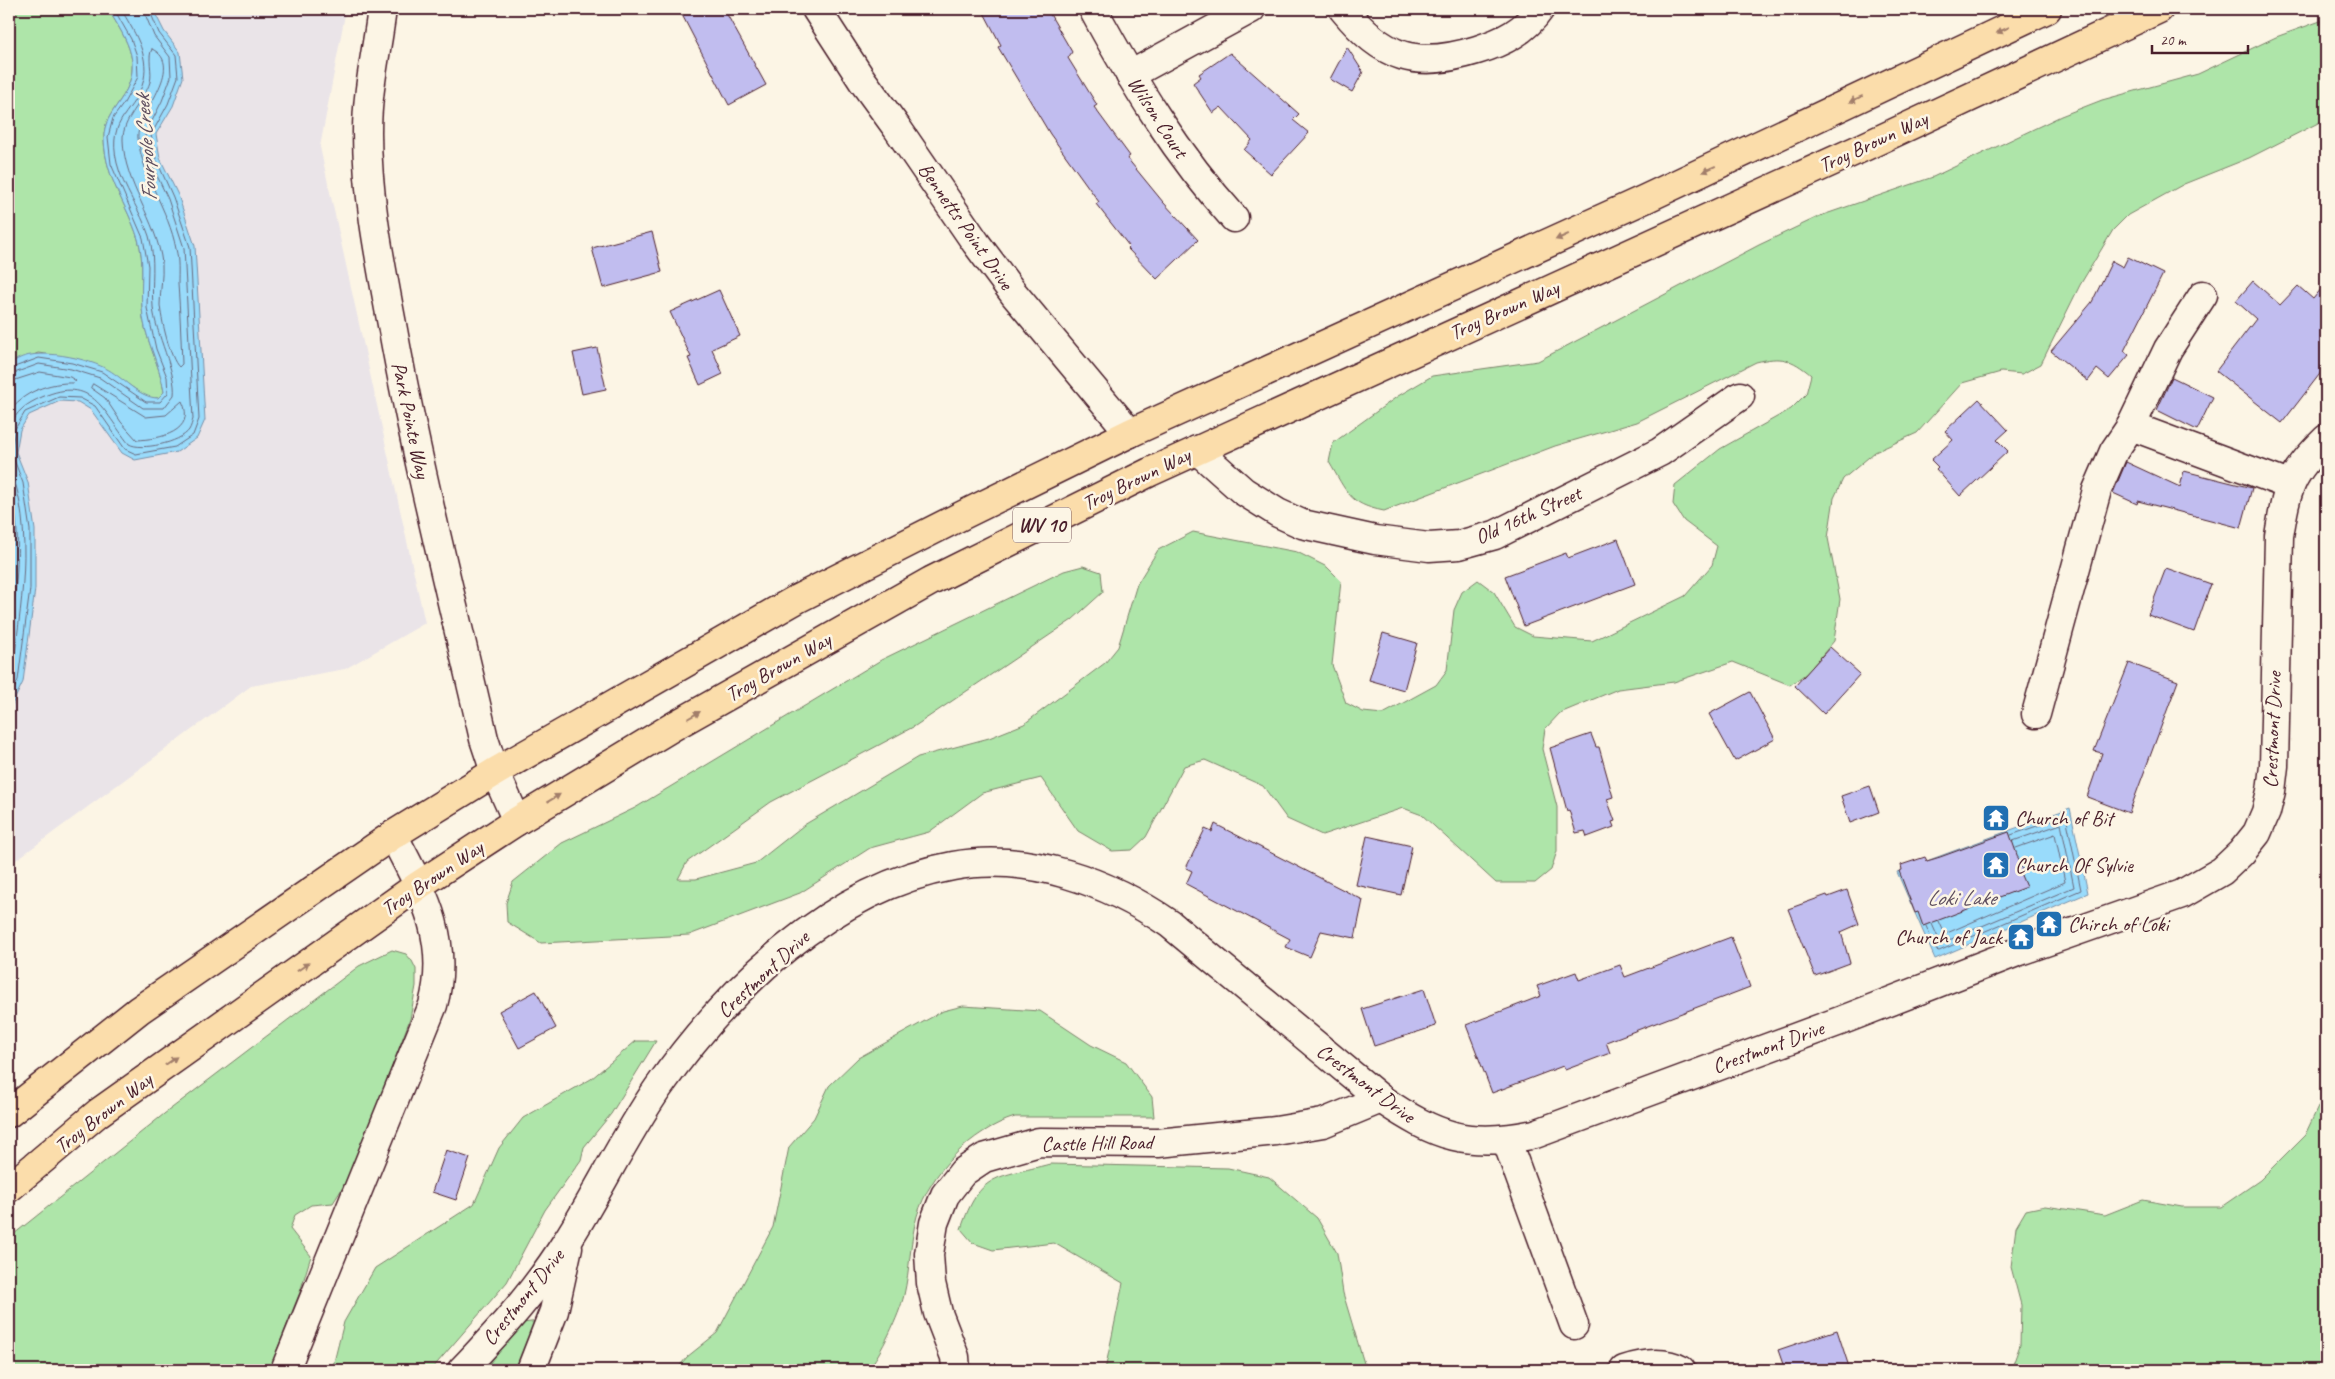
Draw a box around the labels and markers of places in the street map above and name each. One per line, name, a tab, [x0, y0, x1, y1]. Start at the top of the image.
temple icon: Church of Bit	[1981, 803, 2011, 833]
place label: Church of Bit	[2015, 805, 2116, 831]
temple icon: Church Of Sylvie	[1981, 850, 2011, 880]
place label: Church Of Sylvie	[2015, 852, 2134, 878]
temple icon: Chirch of Loki	[2034, 909, 2064, 939]
place label: Chirch of Loki	[2068, 911, 2171, 937]
temple icon: Church of Jack	[2006, 922, 2036, 952]
place label: Church of Jack	[1895, 924, 2004, 950]

